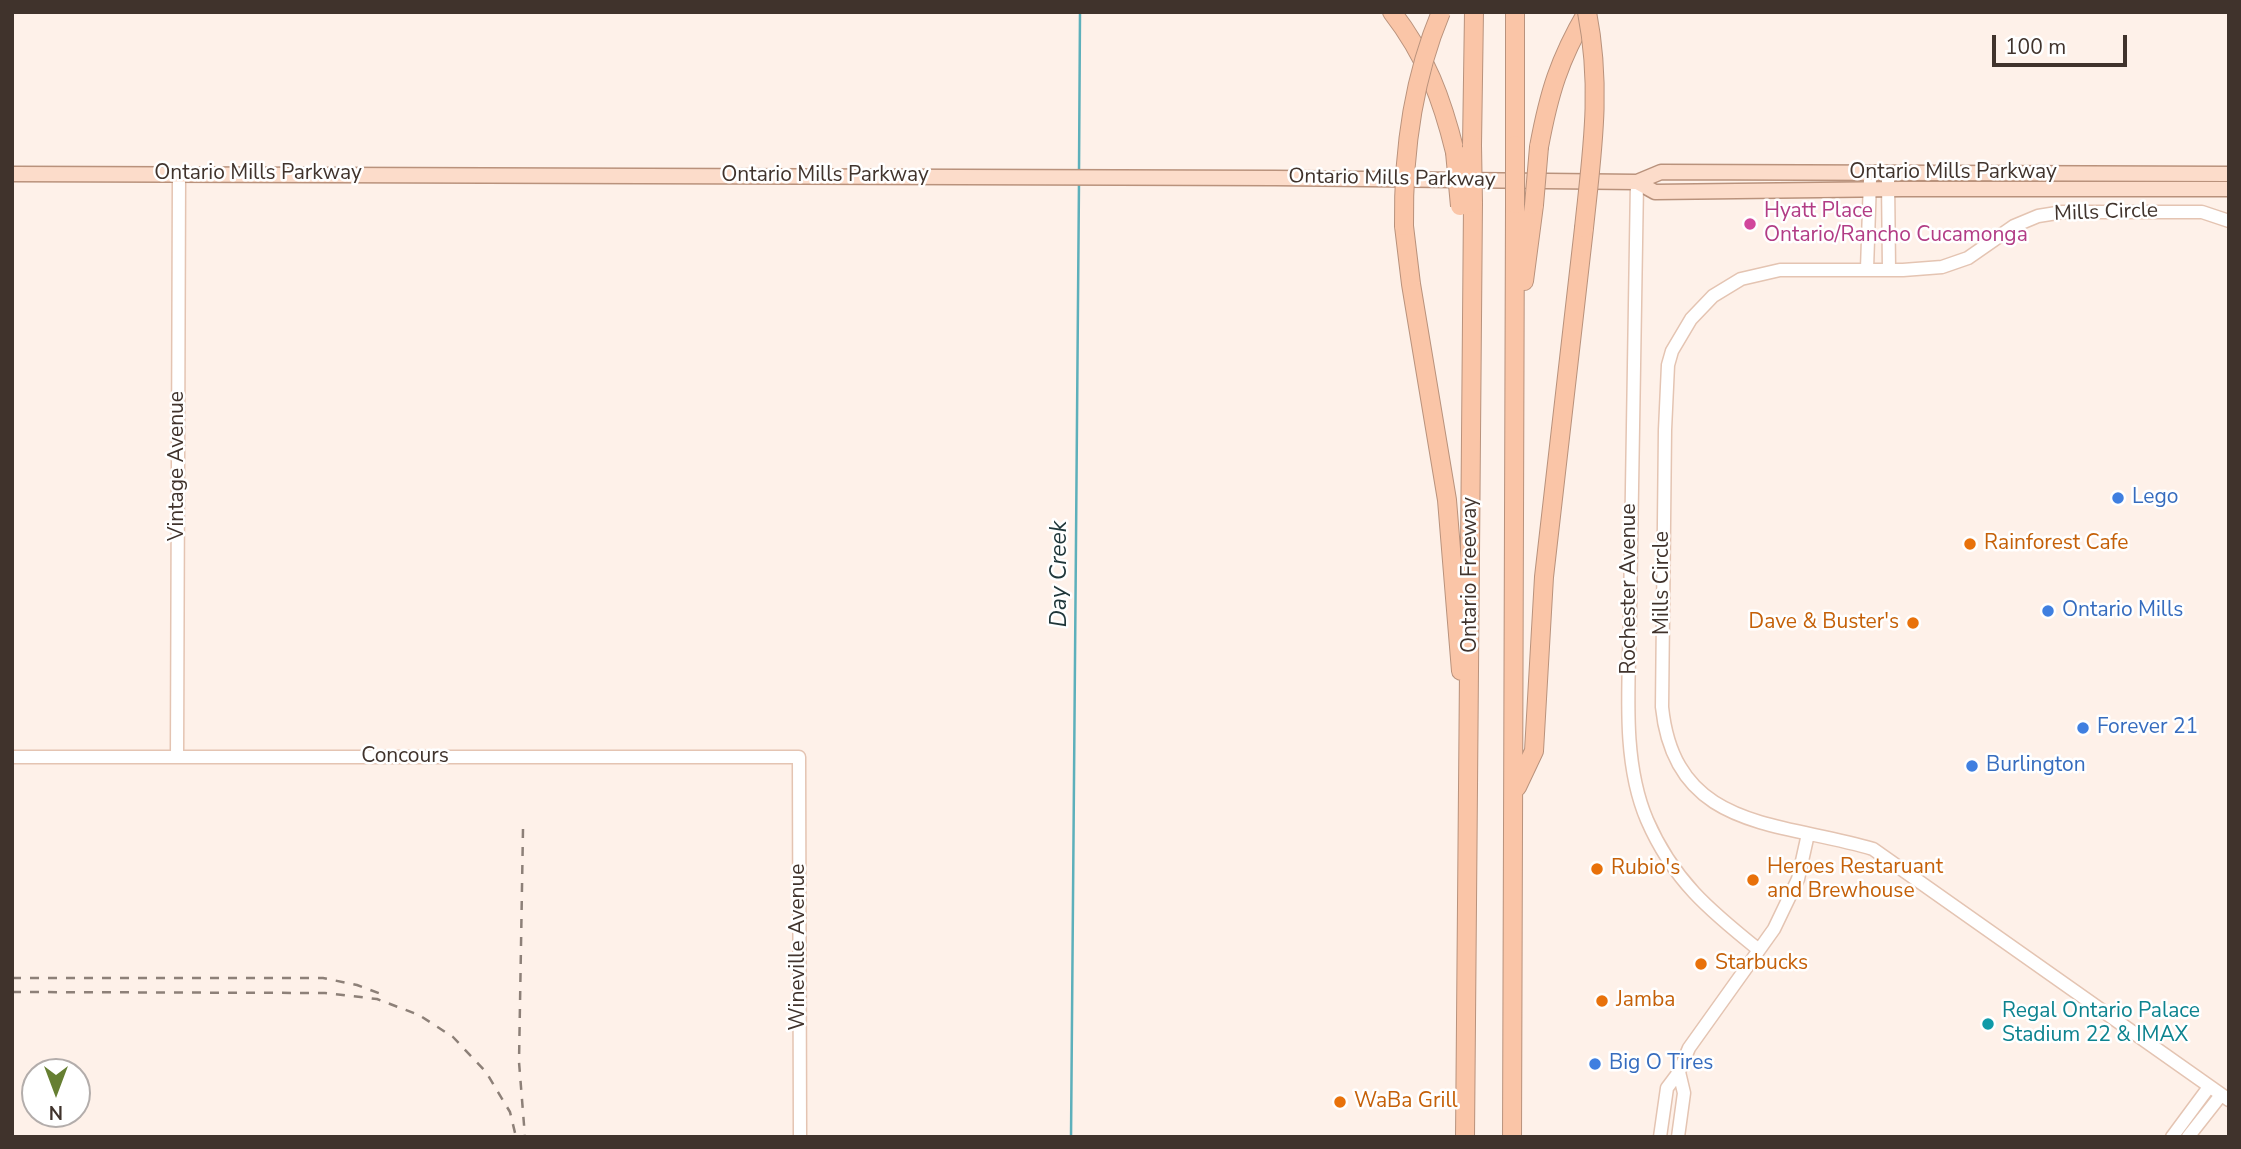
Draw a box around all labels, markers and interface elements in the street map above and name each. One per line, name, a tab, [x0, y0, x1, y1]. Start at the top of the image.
scale bar	[1996, 21, 2131, 65]
text: 100 m	[2005, 33, 2066, 61]
street label: Ontario Mills Parkway	[1849, 160, 2057, 186]
street label: Ontario Mills Parkway	[154, 161, 362, 187]
street label: Ontario Mills Parkway	[721, 163, 929, 189]
street label: Ontario Mills Parkway	[1288, 165, 1496, 193]
place label: Hyatt Place Ontario/Rancho Cucamonga	[1764, 199, 2028, 249]
street label: Mills Circle	[2054, 199, 2158, 227]
marker: Hyatt Place Ontario/Rancho Cucamonga	[1742, 216, 1758, 232]
street label: Vintage Avenue	[165, 391, 191, 541]
place label: Lego	[2132, 485, 2178, 511]
marker: Lego	[2110, 490, 2126, 506]
street label: Ontario Freeway	[1458, 497, 1484, 653]
street label: Rochester Avenue	[1617, 503, 1643, 675]
water label: Day Creek	[1046, 521, 1074, 627]
street label: Mills Circle	[1650, 531, 1676, 635]
place label: Rainforest Cafe	[1984, 531, 2128, 557]
marker: Rainforest Cafe	[1962, 536, 1978, 552]
place label: Ontario Mills	[2062, 598, 2183, 624]
marker: Ontario Mills	[2040, 603, 2056, 619]
place label: Dave & Buster's	[1749, 610, 1899, 636]
marker: Dave & Buster's	[1905, 615, 1921, 631]
place label: Forever 21	[2097, 715, 2198, 741]
marker: Forever 21	[2075, 720, 2091, 736]
street label: Concours	[361, 744, 449, 770]
place label: Burlington	[1986, 753, 2086, 779]
marker: Burlington	[1964, 758, 1980, 774]
place label: Heroes Restaruant and Brewhouse	[1767, 855, 1943, 905]
place label: Rubio's	[1611, 856, 1680, 882]
marker: Rubio's	[1589, 861, 1605, 877]
street label: Wineville Avenue	[786, 863, 812, 1031]
marker: Heroes Restaruant and Brewhouse	[1745, 872, 1761, 888]
place label: Starbucks	[1715, 951, 1808, 977]
marker: Starbucks	[1693, 956, 1709, 972]
place label: Jamba	[1616, 988, 1675, 1014]
marker: Jamba	[1594, 993, 1610, 1009]
place label: Regal Ontario Palace Stadium 22 & IMAX	[2002, 999, 2200, 1049]
marker: Regal Ontario Palace Stadium 22 & IMAX	[1980, 1016, 1996, 1032]
place label: Big O Tires	[1609, 1051, 1713, 1077]
marker: Big O Tires	[1587, 1056, 1603, 1072]
north arrow	[21, 1058, 91, 1128]
place label: WaBa Grill	[1354, 1089, 1458, 1115]
marker: WaBa Grill	[1332, 1094, 1348, 1110]
text: N	[49, 1099, 63, 1125]

